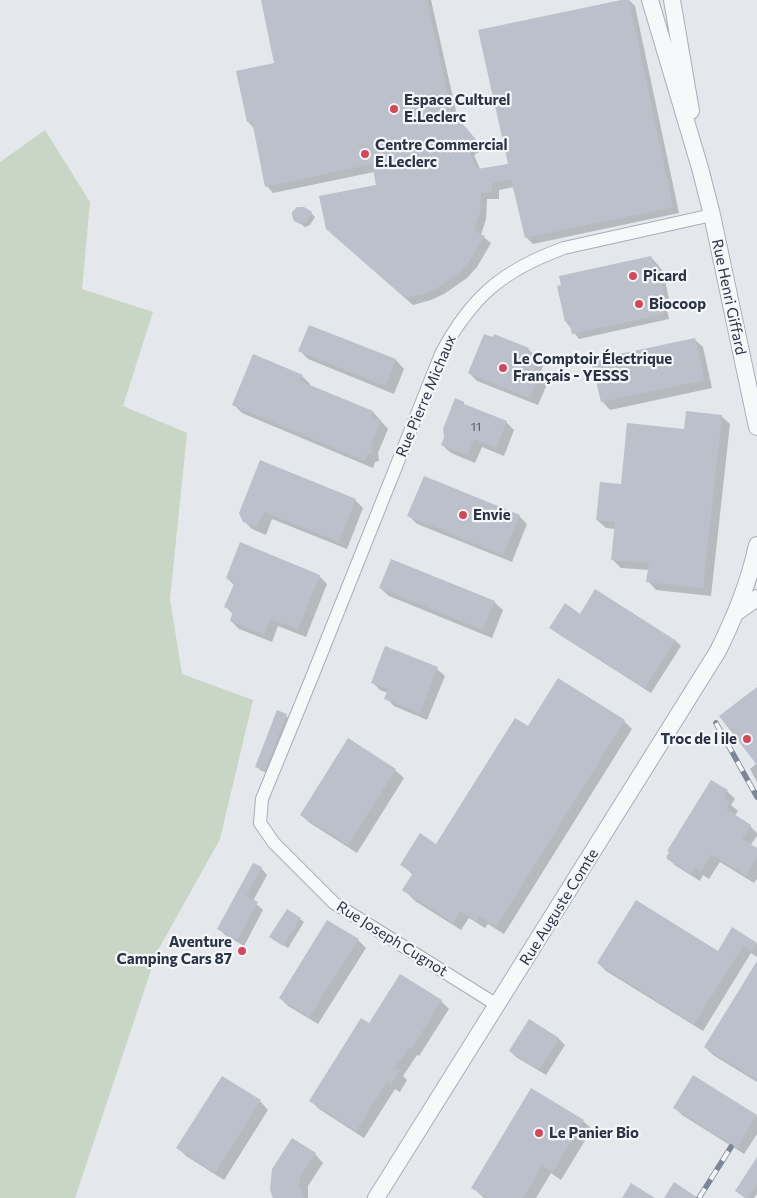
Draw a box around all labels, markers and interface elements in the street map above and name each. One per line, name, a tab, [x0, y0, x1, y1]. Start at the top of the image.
place label: Espace Culturel E.Leclerc	[404, 91, 510, 126]
marker: Espace Culturel E.Leclerc	[388, 103, 400, 115]
place label: Centre Commercial E.Leclerc	[375, 136, 508, 171]
marker: Centre Commercial E.Leclerc	[359, 148, 371, 160]
street label: Rue Henri Giffard	[708, 237, 750, 357]
place label: Picard	[643, 267, 687, 285]
marker: Picard	[627, 270, 639, 282]
place label: Biocoop	[649, 295, 706, 313]
marker: Biocoop	[633, 298, 645, 310]
street label: Rue Pierre Michaux	[392, 332, 460, 460]
place label: Le Comptoir Électrique Français - YESSS	[513, 350, 672, 385]
marker: Le Comptoir Électrique Français - YESSS	[497, 362, 509, 374]
house number: 11	[471, 420, 481, 434]
place label: Envie	[473, 506, 511, 524]
marker: Envie	[457, 509, 469, 521]
place label: Troc de l ile	[661, 730, 737, 748]
marker: Troc de l ile	[741, 733, 753, 745]
street label: Rue Auguste Comte	[516, 845, 602, 969]
street label: Rue Joseph Cugnot	[333, 898, 451, 980]
place label: Aventure Camping Cars 87	[117, 933, 232, 968]
marker: Aventure Camping Cars 87	[236, 945, 248, 957]
place label: Le Panier Bio	[549, 1124, 639, 1142]
marker: Le Panier Bio	[533, 1127, 545, 1139]

